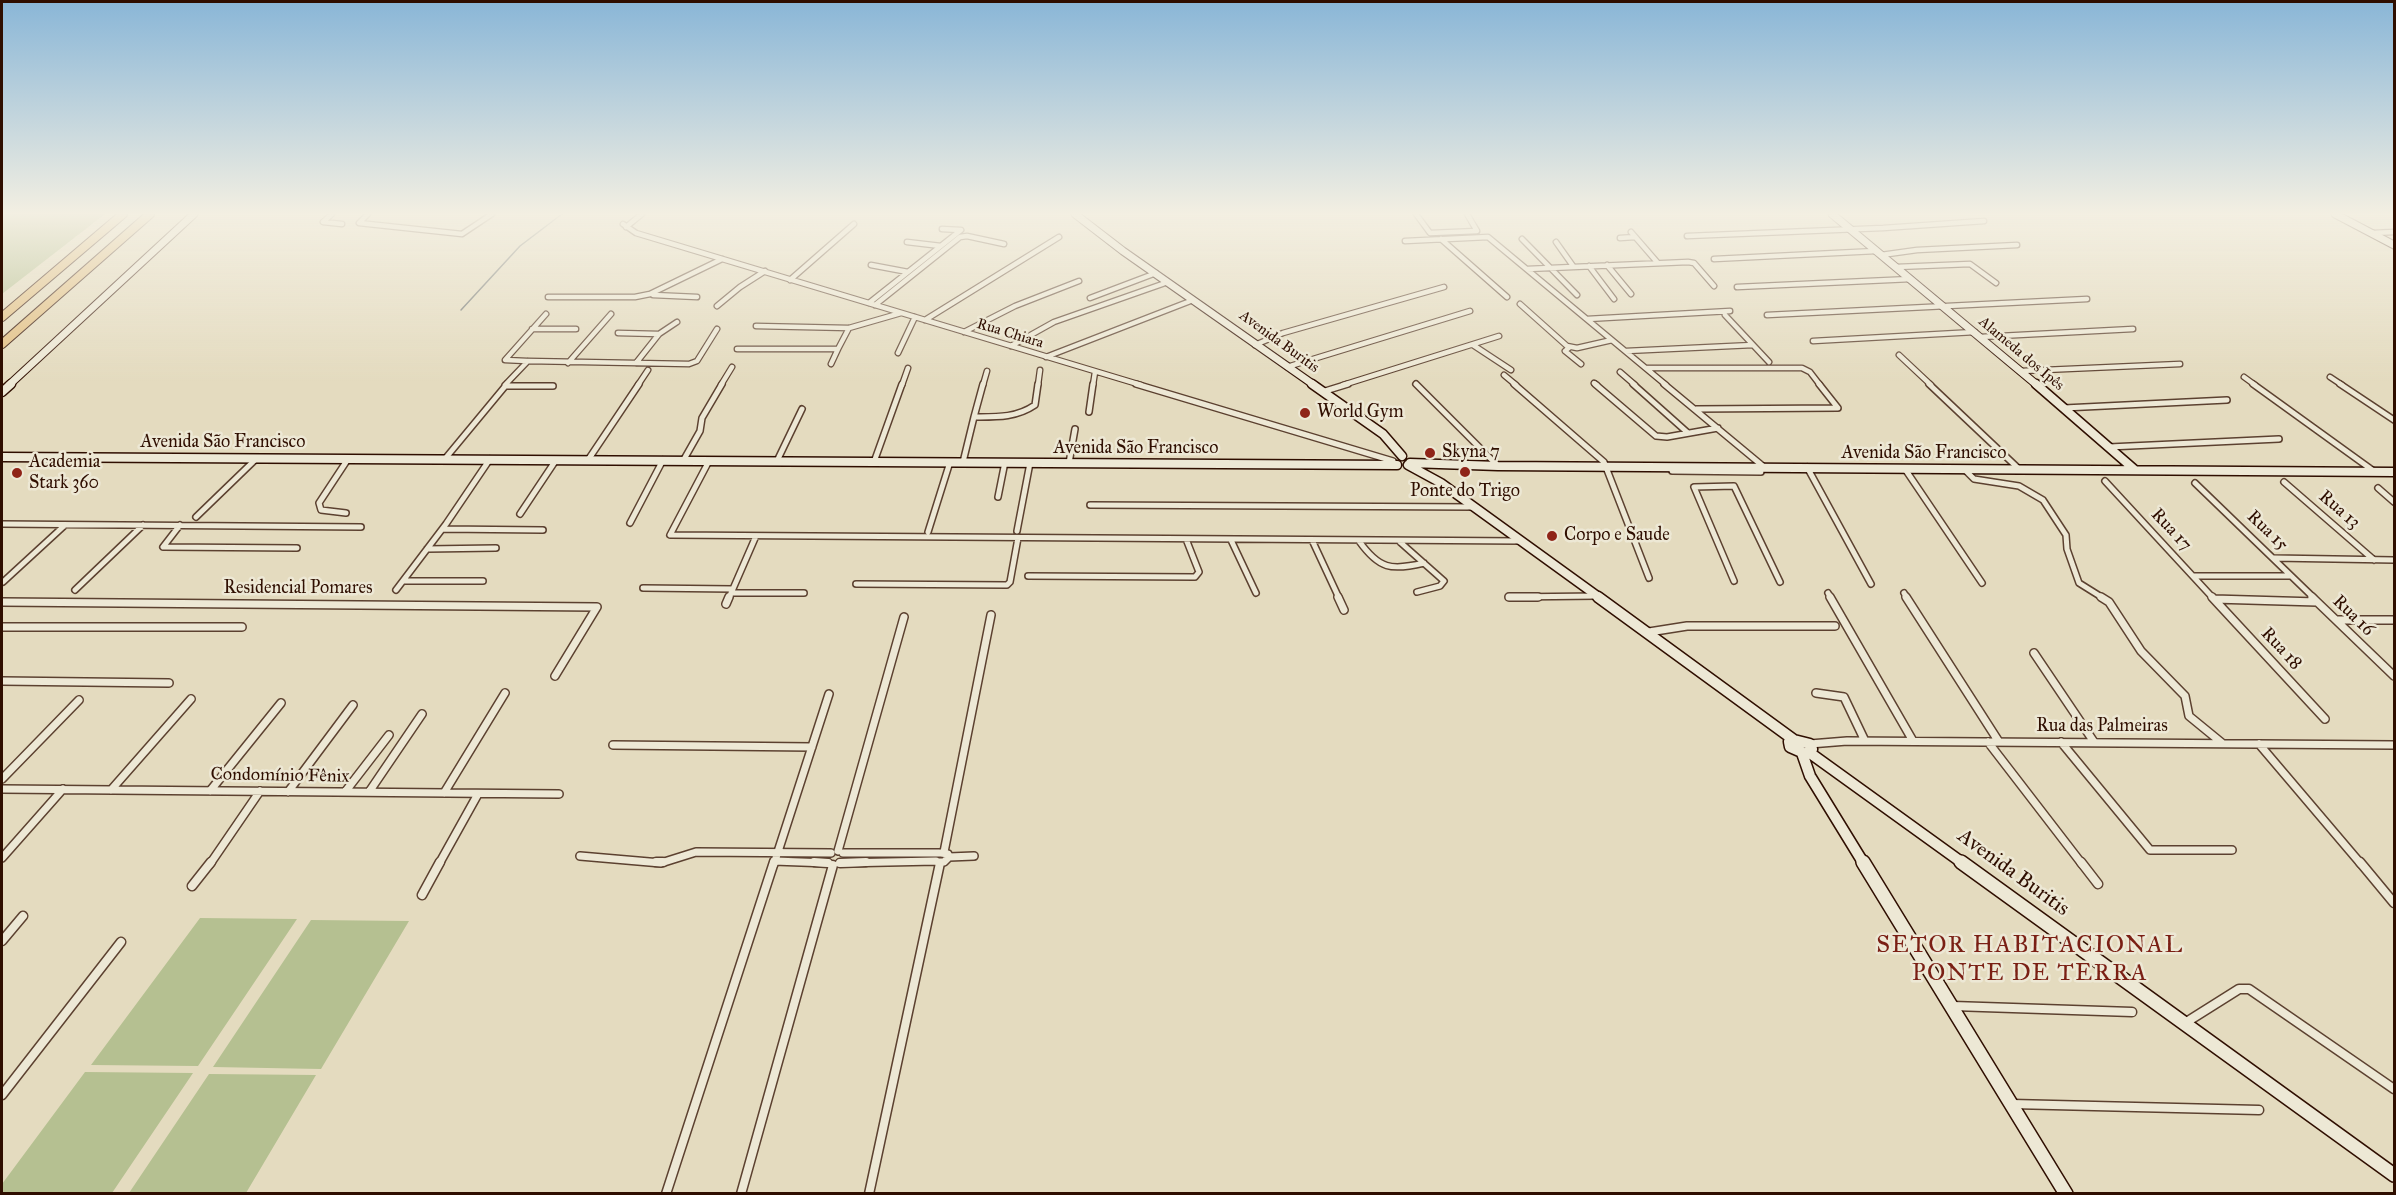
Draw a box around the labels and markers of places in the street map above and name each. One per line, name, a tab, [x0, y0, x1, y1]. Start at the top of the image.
place label: World Gym	[1317, 402, 1404, 424]
marker: World Gym	[1298, 406, 1312, 420]
place label: Skyna 7	[1442, 442, 1500, 464]
marker: Skyna 7	[1423, 446, 1437, 460]
place label: Academia Stark 360	[29, 452, 100, 494]
marker: Ponte do Trigo	[1458, 465, 1472, 479]
marker: Academia Stark 360	[10, 466, 24, 480]
place label: Ponte do Trigo	[1410, 481, 1520, 503]
place label: Corpo e Saude	[1564, 525, 1670, 547]
marker: Corpo e Saude	[1545, 529, 1559, 543]

